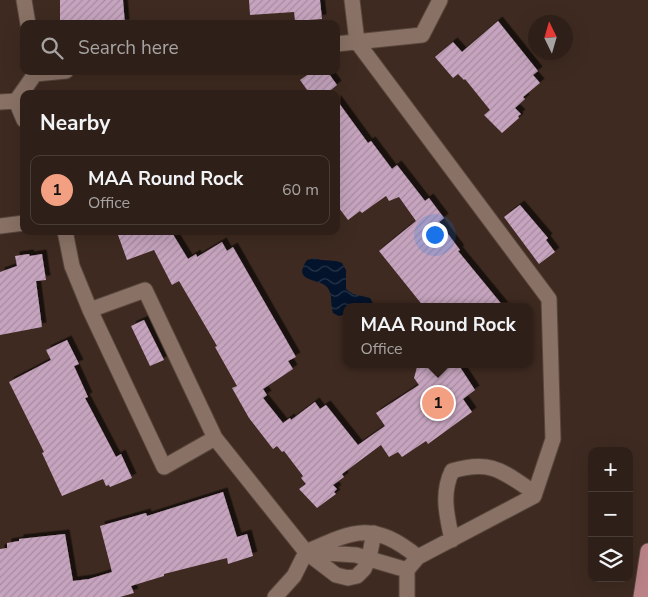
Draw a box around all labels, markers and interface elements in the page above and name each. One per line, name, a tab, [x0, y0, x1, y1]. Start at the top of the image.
north arrow	[528, 15, 573, 60]
search box	[20, 20, 340, 75]
icon: search	[38, 34, 66, 62]
text: Search here	[78, 35, 179, 61]
text: Nearby	[40, 109, 110, 137]
text: MAA Round Rock	[88, 166, 243, 192]
text: 1	[52, 179, 62, 201]
text: 60 m	[282, 179, 319, 201]
text: Office	[88, 192, 130, 214]
your location	[422, 222, 448, 248]
popup	[343, 303, 533, 368]
text: MAA Round Rock	[360, 312, 516, 338]
text: Office	[360, 338, 402, 360]
pin: 1	[422, 384, 454, 422]
map controls	[588, 447, 633, 582]
button: +	[588, 447, 633, 492]
button: −	[588, 492, 633, 537]
button: layers	[588, 537, 633, 582]

